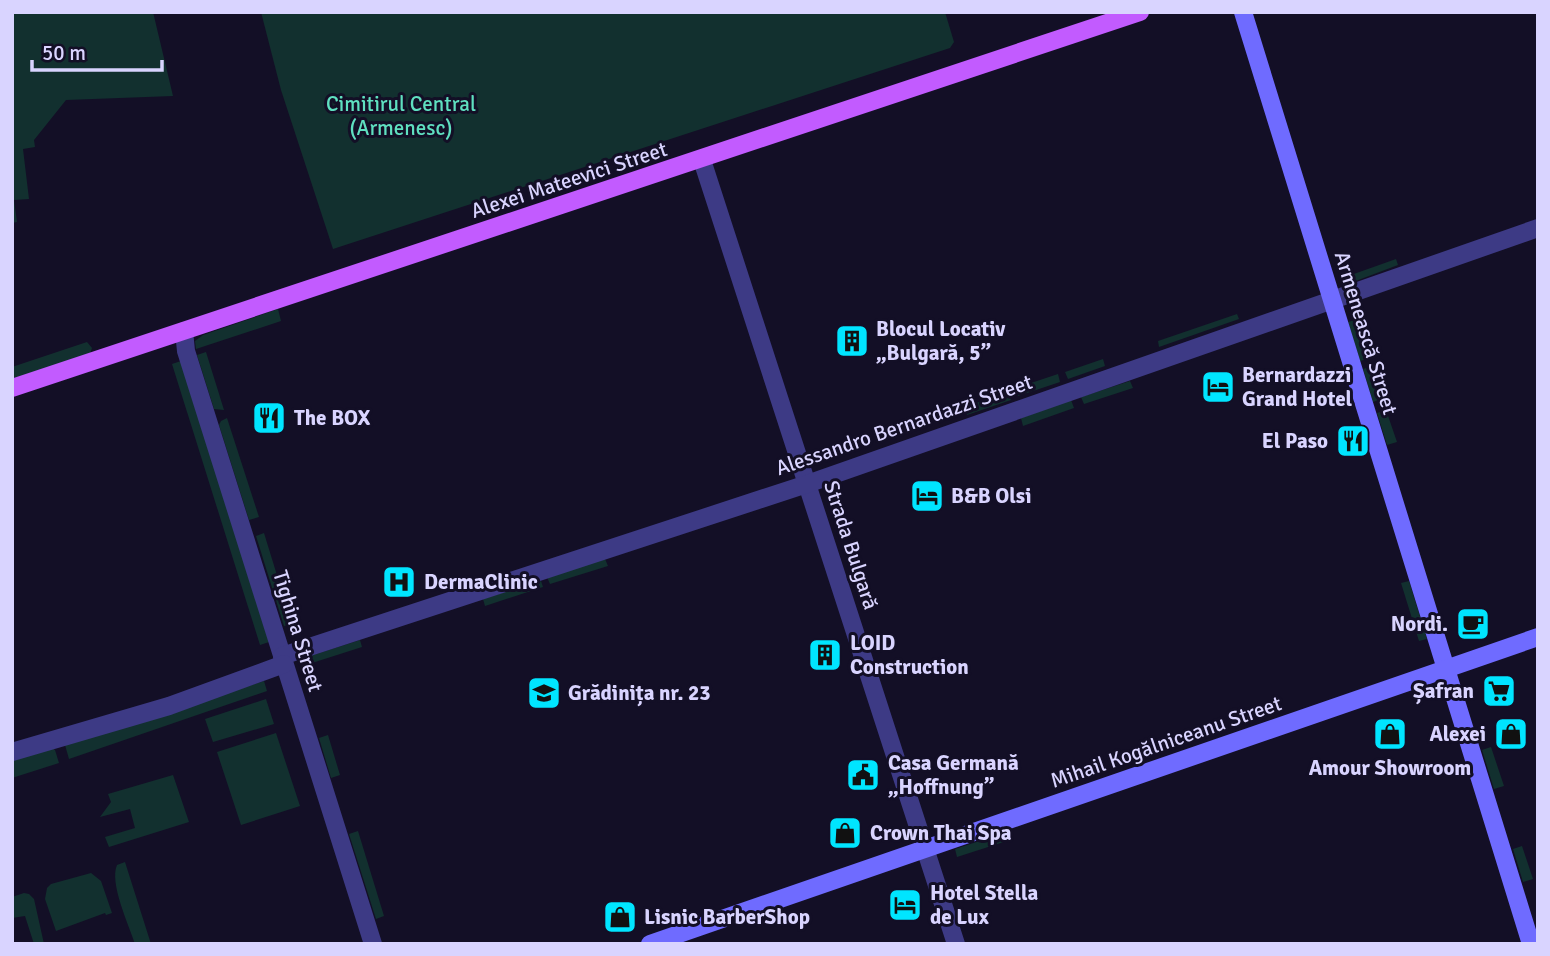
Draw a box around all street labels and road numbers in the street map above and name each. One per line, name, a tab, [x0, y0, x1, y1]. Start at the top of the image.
street label: Alexei Mateevici Street	[468, 136, 670, 224]
street label: Armenească Street	[1329, 248, 1403, 418]
street label: Alessandro Bernardazzi Street	[772, 369, 1036, 481]
street label: Strada Bulgară	[818, 477, 884, 613]
street label: Tighina Street	[267, 567, 329, 695]
street label: Mihail Kogălniceanu Street	[1047, 690, 1285, 794]

